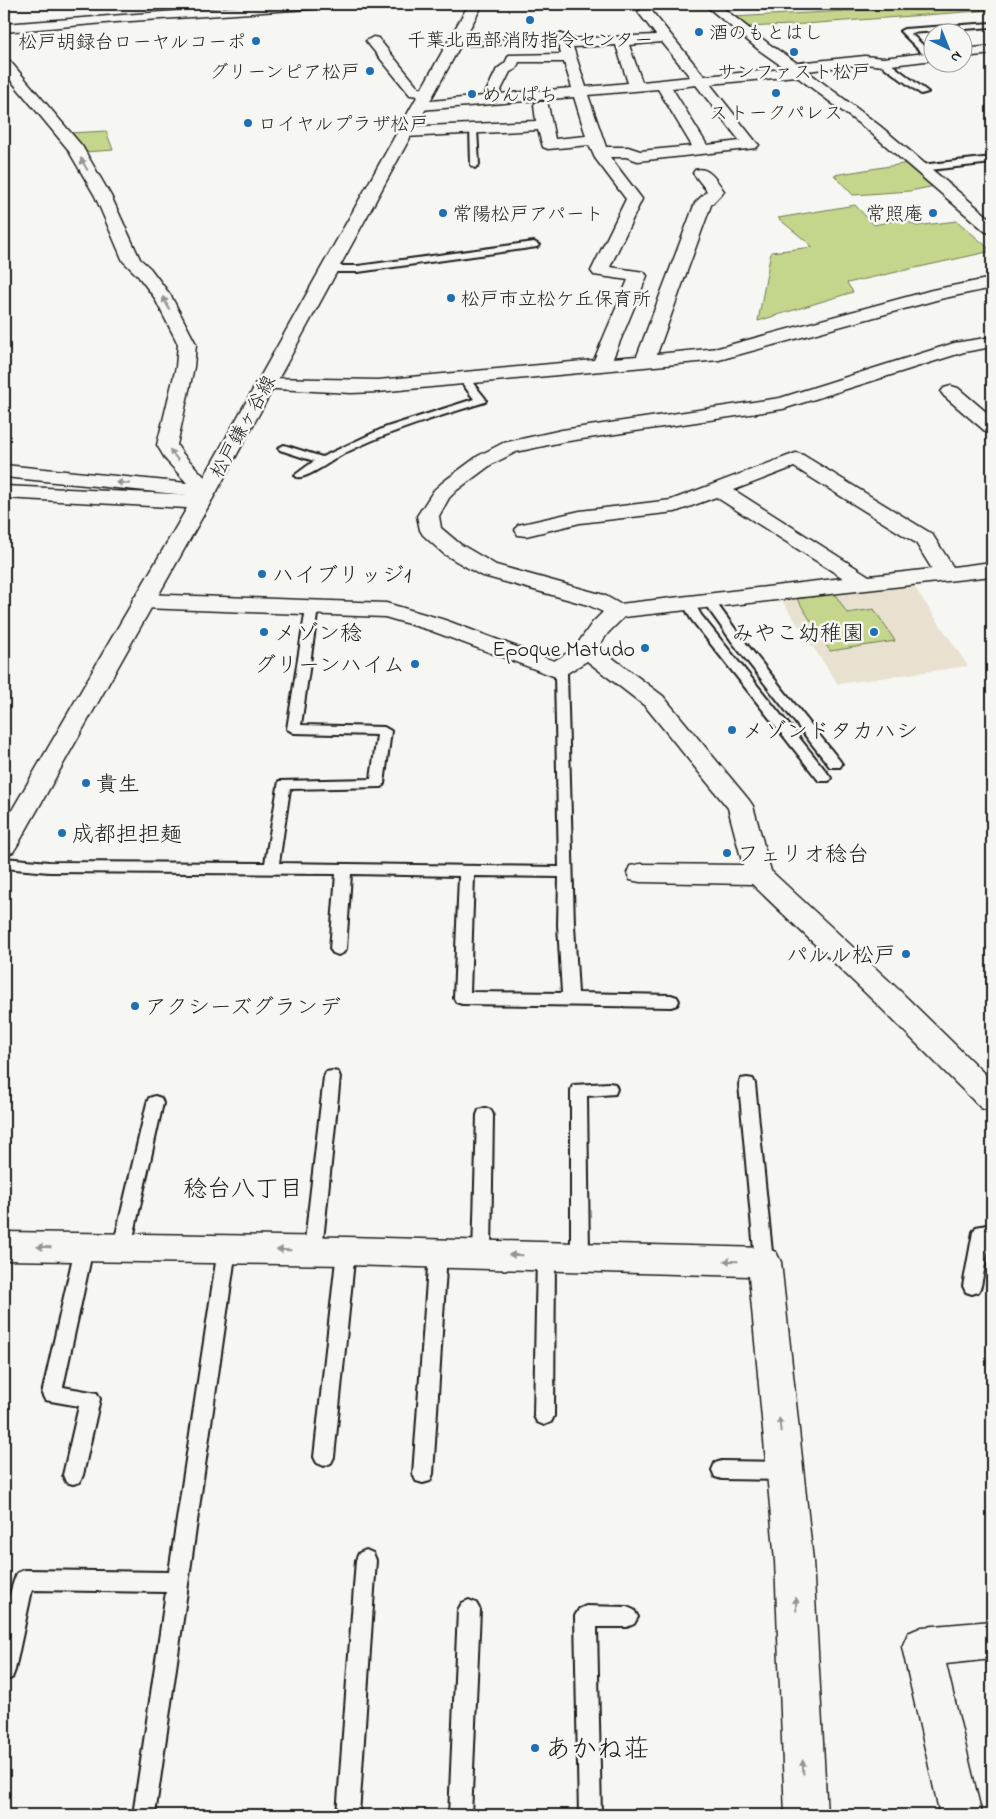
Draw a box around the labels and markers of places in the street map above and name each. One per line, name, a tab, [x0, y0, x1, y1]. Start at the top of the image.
marker: 千葉北西部消防指令センター	[524, 14, 536, 26]
place label: 酒のもとはし	[709, 21, 823, 48]
marker: 酒のもとはし	[693, 26, 705, 38]
place label: 千葉北西部消防指令センター	[407, 28, 653, 55]
place label: 松戸胡録台ローヤルコーポ	[18, 30, 246, 57]
marker: 松戸胡録台ローヤルコーポ	[250, 35, 262, 47]
marker: サンファスト松戸	[788, 46, 800, 58]
place label: グリーンピア松戸	[209, 60, 360, 87]
place label: サンファスト松戸	[717, 60, 871, 87]
marker: グリーンピア松戸	[364, 65, 376, 77]
place label: めんぱち	[482, 83, 558, 110]
marker: ストークパレス	[770, 87, 782, 99]
marker: めんぱち	[466, 88, 478, 100]
place label: ストークパレス	[709, 101, 843, 128]
place label: ロイヤルプラザ松戸	[258, 112, 429, 139]
marker: ロイヤルプラザ松戸	[242, 117, 254, 129]
place label: 常陽松戸アパート	[453, 202, 604, 229]
place label: 常照庵	[866, 202, 923, 229]
marker: 常陽松戸アパート	[437, 207, 449, 219]
marker: 常照庵	[927, 207, 939, 219]
place label: 松戸市立松ケ丘保育所	[461, 287, 651, 314]
marker: 松戸市立松ケ丘保育所	[445, 292, 457, 304]
place label: ハイブリッジ1	[272, 561, 411, 593]
marker: ハイブリッジ1	[256, 568, 268, 580]
place label: メゾン稔	[274, 619, 362, 651]
place label: みやこ幼稚園	[732, 619, 864, 651]
marker: メゾン稔	[258, 626, 270, 638]
marker: みやこ幼稚園	[868, 626, 880, 638]
place label: Epoque Matudo	[492, 635, 635, 667]
marker: Epoque Matudo	[639, 642, 651, 654]
place label: グリーンハイム	[254, 651, 405, 683]
marker: グリーンハイム	[409, 658, 421, 670]
place label: メゾンドタカハシ	[742, 717, 918, 749]
marker: メゾンドタカハシ	[726, 724, 738, 736]
place label: 貴生	[96, 770, 140, 802]
marker: 貴生	[80, 777, 92, 789]
place label: 成都担担麺	[72, 820, 182, 852]
marker: 成都担担麺	[56, 827, 68, 839]
place label: フェリオ稔台	[737, 840, 869, 872]
marker: フェリオ稔台	[721, 847, 733, 859]
place label: パルル松戸	[786, 941, 896, 973]
marker: パルル松戸	[900, 948, 912, 960]
place label: アクシーズグランデ	[145, 993, 341, 1025]
marker: アクシーズグランデ	[129, 1000, 141, 1012]
place label: あかね荘	[545, 1732, 649, 1770]
marker: あかね荘	[529, 1742, 541, 1754]

